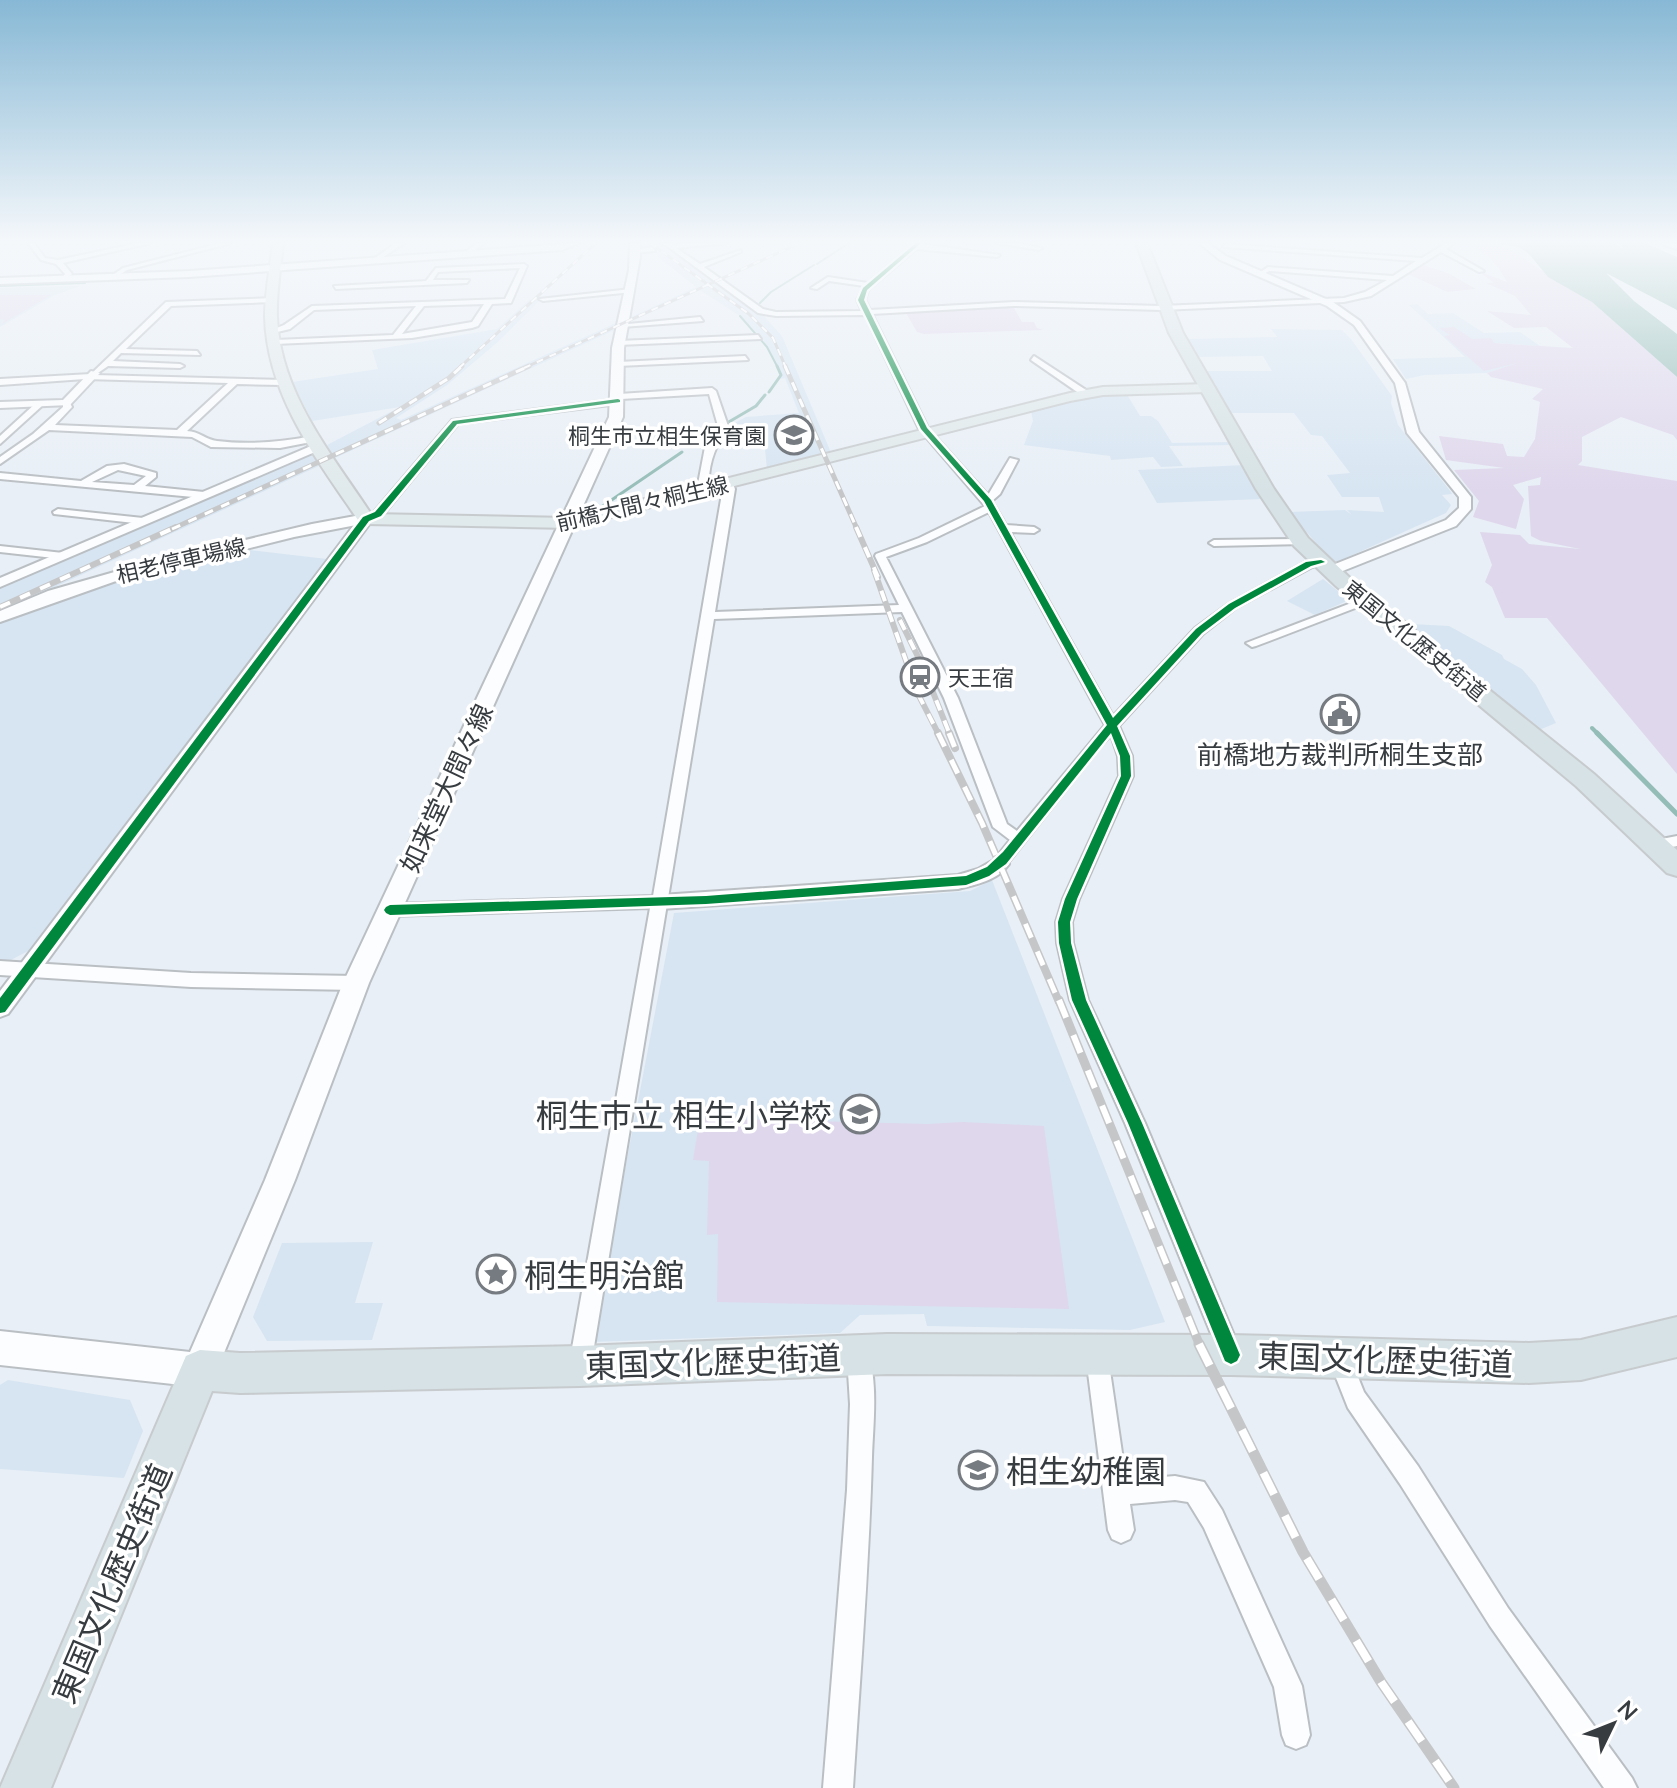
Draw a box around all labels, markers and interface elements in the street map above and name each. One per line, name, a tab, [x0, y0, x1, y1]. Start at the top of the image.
school or university icon: 桐生市立相生保育園	[773, 414, 815, 456]
place label: 桐生市立相生保育園	[568, 422, 766, 449]
street label: 前橋大間々桐生線	[553, 470, 731, 536]
street label: 相老停車場線	[114, 532, 248, 588]
street label: 東国文化歴史街道	[1338, 574, 1492, 706]
station icon: 天王宿	[899, 656, 941, 698]
place label: 天王宿	[948, 664, 1014, 691]
public building icon: 前橋地方裁判所桐生支部	[1319, 693, 1361, 735]
street label: 如来堂大間々線	[393, 699, 499, 877]
place label: 前橋地方裁判所桐生支部	[1197, 738, 1483, 770]
school or university icon: 桐生市立 相生小学校	[839, 1093, 881, 1135]
place label: 桐生市立 相生小学校	[536, 1095, 832, 1134]
place icon: 桐生明治館	[475, 1253, 517, 1295]
place label: 桐生明治館	[524, 1255, 684, 1294]
street label: 東国文化歴史街道	[1256, 1335, 1514, 1383]
street label: 東国文化歴史街道	[584, 1337, 842, 1385]
school or university icon: 相生幼稚園	[957, 1449, 999, 1491]
place label: 相生幼稚園	[1006, 1451, 1166, 1490]
street label: 東国文化歴史街道	[43, 1458, 179, 1708]
north arrow	[1573, 1684, 1653, 1764]
text: N	[1612, 1695, 1644, 1725]

